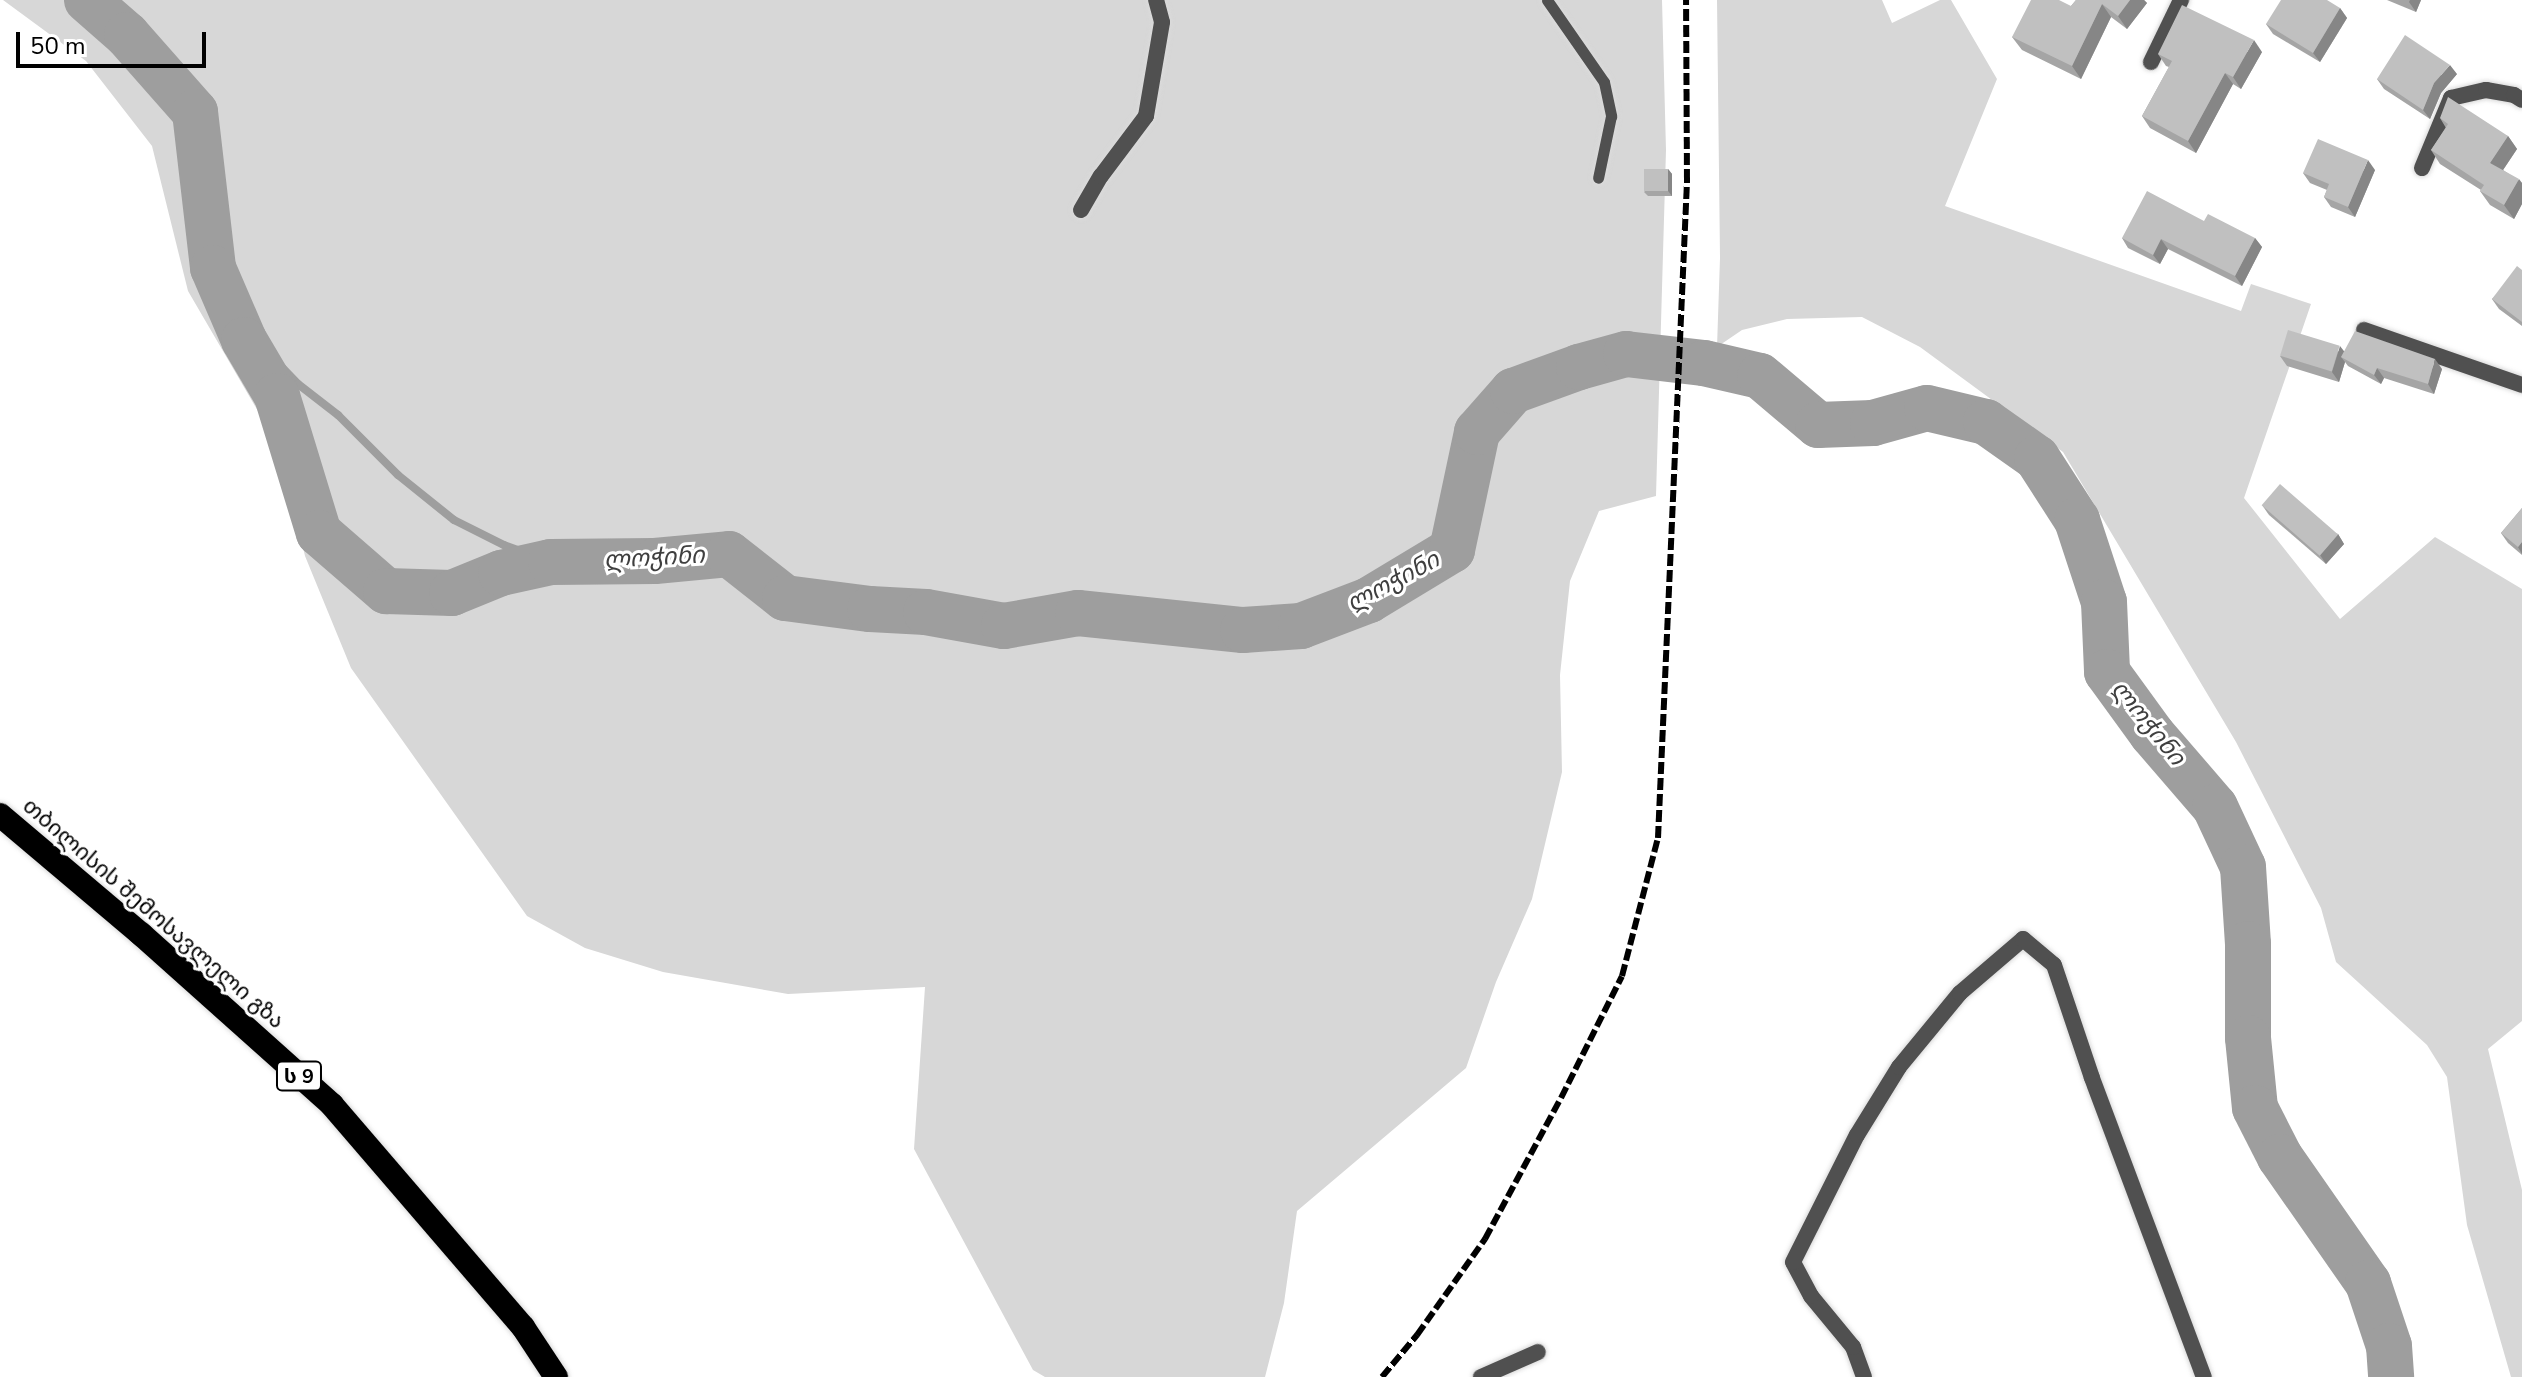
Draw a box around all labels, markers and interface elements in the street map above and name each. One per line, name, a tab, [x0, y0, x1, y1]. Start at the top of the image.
scale bar	[20, 16, 210, 66]
text: 50 m	[30, 30, 86, 62]
water label: ლოჭინი	[603, 541, 705, 575]
water label: ლოჭინი	[1342, 546, 1444, 618]
water label: ლოჭინი	[2105, 675, 2191, 771]
street label: თბილისის შემოსავლელი გზა	[17, 793, 289, 1035]
road number: ს 9	[275, 1060, 323, 1092]

